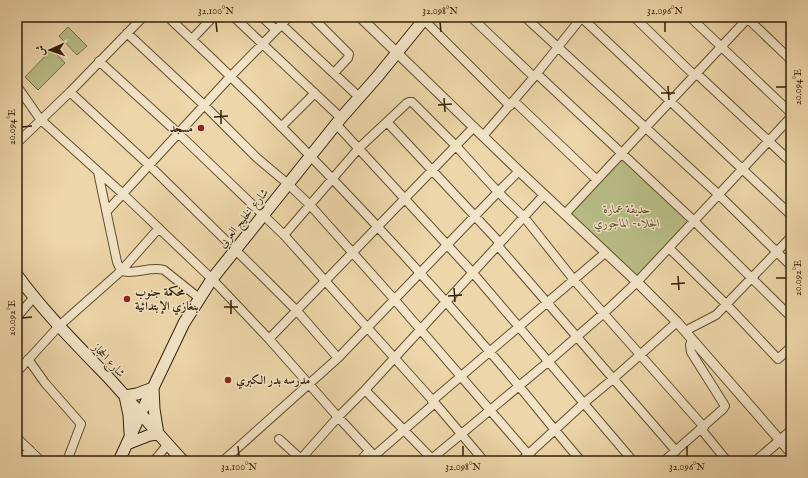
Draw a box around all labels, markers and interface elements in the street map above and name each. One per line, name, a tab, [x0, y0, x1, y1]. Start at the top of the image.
text: 32.100°N	[198, 5, 234, 18]
text: 32.098°N	[422, 5, 458, 18]
text: 32.096°N	[647, 5, 683, 18]
north arrow	[30, 30, 70, 70]
text: ش	[34, 45, 48, 56]
text: 20.094°E	[792, 69, 805, 105]
text: 20.094°E	[6, 109, 19, 145]
place label: مسجد	[169, 121, 193, 136]
marker: مسجد	[196, 123, 206, 133]
street label: شارع الخليج العربي	[215, 185, 274, 253]
park label: حديقة عمارة الجلاء- الماجوري	[594, 202, 660, 233]
text: 20.092°E	[792, 260, 805, 296]
place label: محكمة جنوب بنغازي الإبتدائية	[135, 285, 198, 316]
marker: محكمة جنوب بنغازي الإبتدائية	[122, 294, 132, 304]
text: 20.092°E	[6, 300, 19, 336]
street label: شارع الحجاز	[86, 339, 128, 383]
place label: مدرسه بدر الكبري	[236, 373, 310, 390]
marker: مدرسه بدر الكبري	[223, 375, 233, 385]
text: 32.100°N	[221, 461, 257, 474]
text: 32.098°N	[445, 461, 481, 474]
text: 32.096°N	[669, 461, 705, 474]

